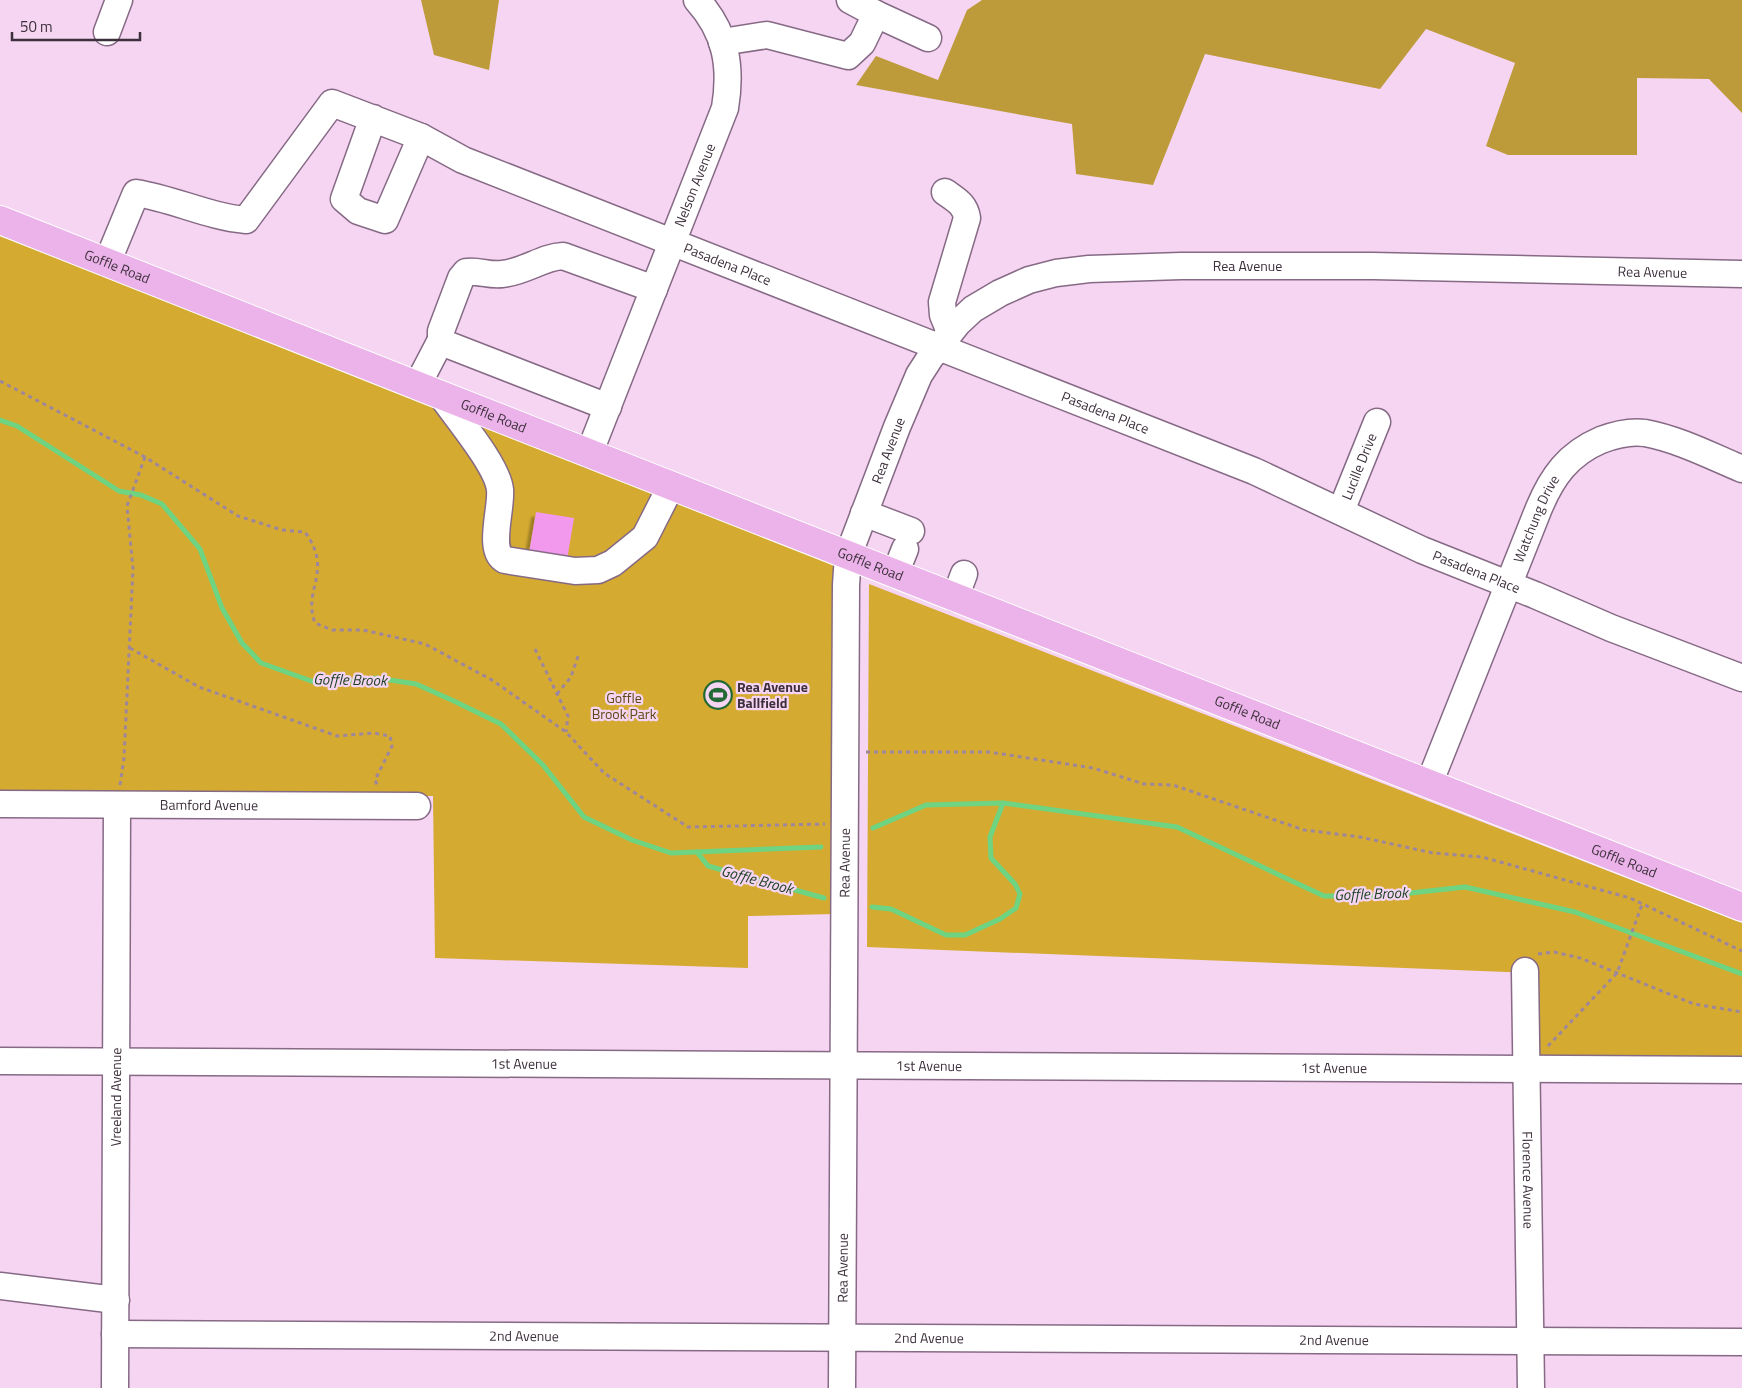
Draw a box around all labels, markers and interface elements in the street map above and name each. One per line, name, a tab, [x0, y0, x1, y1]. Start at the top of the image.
scale bar	[12, 10, 140, 42]
text: 50 m	[20, 15, 53, 38]
street label: Nelson Avenue	[668, 140, 720, 230]
street label: Pasadena Place	[681, 237, 775, 290]
street label: Goffle Road	[81, 244, 153, 289]
street label: Rea Avenue	[1213, 255, 1282, 276]
street label: Rea Avenue	[1617, 260, 1687, 283]
street label: Pasadena Place	[1059, 385, 1152, 439]
street label: Goffle Road	[458, 393, 530, 438]
street label: Rea Avenue	[865, 414, 910, 486]
street label: Lucille Drive	[1336, 430, 1381, 503]
street label: Watchung Drive	[1507, 470, 1564, 566]
street label: Goffle Road	[835, 541, 907, 586]
street label: Pasadena Place	[1430, 544, 1523, 598]
water label: Goffle Brook	[313, 667, 389, 692]
place label: Rea Avenue Ballfield	[737, 676, 808, 713]
sports icon: Rea Avenue Ballfield	[703, 680, 733, 710]
park label: Goffle Brook Park	[592, 687, 657, 724]
street label: Goffle Road	[1212, 689, 1284, 734]
street label: Bamford Avenue	[160, 794, 258, 815]
street label: Rea Avenue	[833, 828, 855, 898]
street label: Goffle Road	[1588, 838, 1660, 883]
water label: Goffle Brook	[719, 859, 798, 901]
water label: Goffle Brook	[1334, 881, 1410, 906]
street label: Vreeland Avenue	[105, 1048, 126, 1146]
street label: 1st Avenue	[491, 1053, 557, 1074]
street label: 1st Avenue	[896, 1055, 962, 1076]
street label: 1st Avenue	[1301, 1057, 1367, 1078]
street label: Florence Avenue	[1517, 1131, 1540, 1229]
street label: Rea Avenue	[831, 1233, 853, 1303]
street label: 2nd Avenue	[489, 1325, 559, 1346]
street label: 2nd Avenue	[894, 1327, 964, 1348]
street label: 2nd Avenue	[1299, 1329, 1369, 1350]

